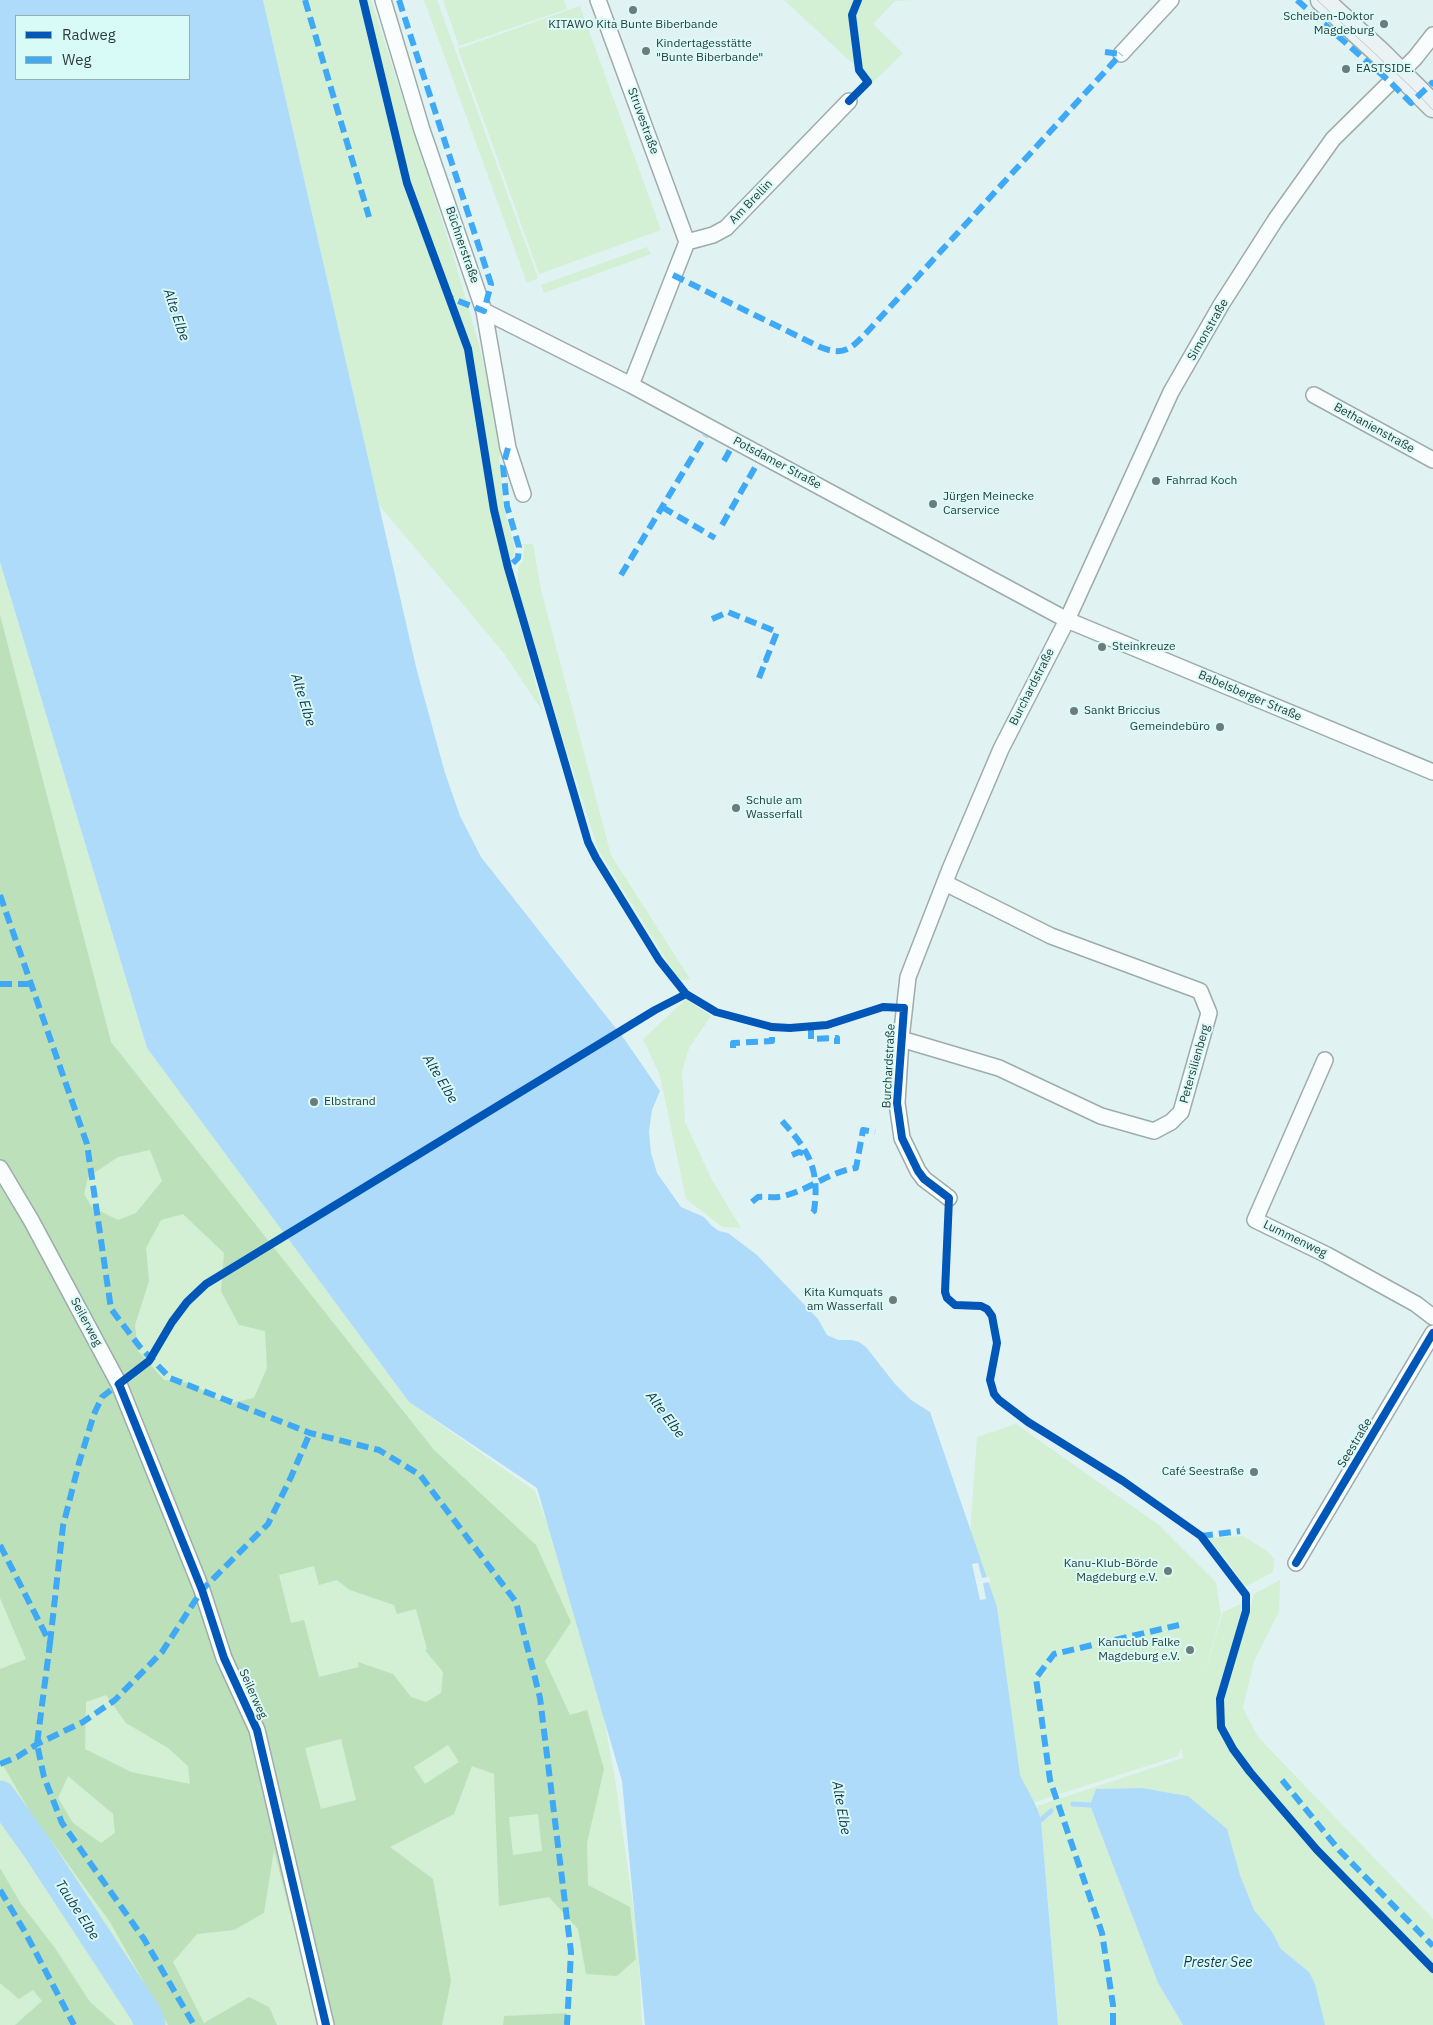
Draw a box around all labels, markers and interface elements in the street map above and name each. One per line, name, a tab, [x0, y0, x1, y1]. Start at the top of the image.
marker: KITAWO Kita Bunte Biberbande	[627, 4, 639, 16]
place label: Scheiben-Doktor Magdeburg	[1283, 10, 1374, 38]
legend	[15, 15, 190, 80]
place label: KITAWO Kita Bunte Biberbande	[548, 18, 718, 32]
marker: Scheiben-Doktor Magdeburg	[1378, 18, 1390, 30]
text: Radweg	[62, 25, 116, 44]
place label: Kindertagesstätte "Bunte Biberbande"	[656, 37, 763, 65]
marker: Kindertagesstätte "Bunte Biberbande"	[640, 45, 652, 57]
text: Weg	[62, 50, 91, 69]
place label: EASTSIDE.	[1356, 62, 1414, 76]
marker: EASTSIDE.	[1340, 63, 1352, 75]
street label: Struvestraße	[624, 86, 662, 156]
street label: Am Brellin	[726, 177, 776, 227]
street label: Büchnerstraße	[442, 205, 482, 285]
water label: Alte Elbe	[159, 287, 193, 343]
street label: Simonstraße	[1185, 297, 1231, 363]
street label: Bethanienstraße	[1331, 400, 1417, 456]
street label: Potsdamer Straße	[730, 434, 824, 492]
place label: Fahrrad Koch	[1166, 474, 1237, 488]
marker: Fahrrad Koch	[1150, 475, 1162, 487]
place label: Jürgen Meinecke Carservice	[943, 490, 1034, 518]
marker: Jürgen Meinecke Carservice	[927, 498, 939, 510]
place label: Steinkreuze	[1112, 640, 1176, 654]
marker: Steinkreuze	[1096, 641, 1108, 653]
street label: Burchardstraße	[1006, 646, 1058, 728]
street label: Babelsberger Straße	[1196, 668, 1304, 724]
water label: Alte Elbe	[287, 672, 319, 728]
place label: Sankt Briccius	[1084, 704, 1160, 718]
marker: Sankt Briccius	[1068, 705, 1080, 717]
place label: Gemeindebüro	[1130, 720, 1210, 734]
marker: Gemeindebüro	[1214, 721, 1226, 733]
place label: Schule am Wasserfall	[746, 794, 802, 822]
marker: Schule am Wasserfall	[730, 802, 742, 814]
street label: Burchardstraße	[880, 1023, 898, 1109]
street label: Petersilienberg	[1177, 1023, 1213, 1105]
water label: Alte Elbe	[419, 1052, 461, 1106]
place label: Elbstrand	[324, 1095, 376, 1109]
marker: Elbstrand	[308, 1096, 320, 1108]
street label: Lummenweg	[1261, 1217, 1329, 1261]
place label: Kita Kumquats am Wasserfall	[804, 1286, 883, 1314]
marker: Kita Kumquats am Wasserfall	[887, 1294, 899, 1306]
street label: Seilerweg	[67, 1295, 105, 1349]
water label: Alte Elbe	[642, 1388, 688, 1442]
street label: Seestraße	[1335, 1416, 1375, 1470]
place label: Café Seestraße	[1162, 1465, 1244, 1479]
marker: Café Seestraße	[1248, 1466, 1260, 1478]
place label: Kanu-Klub-Börde Magdeburg e.V.	[1064, 1557, 1158, 1585]
marker: Kanu-Klub-Börde Magdeburg e.V.	[1162, 1565, 1174, 1577]
place label: Kanuclub Falke Magdeburg e.V.	[1098, 1636, 1180, 1664]
marker: Kanuclub Falke Magdeburg e.V.	[1184, 1644, 1196, 1656]
street label: Seilerweg	[236, 1667, 270, 1721]
water label: Alte Elbe	[828, 1780, 854, 1836]
water label: Taube Elbe	[51, 1877, 103, 1943]
water label: Prester See	[1184, 1955, 1252, 1971]

